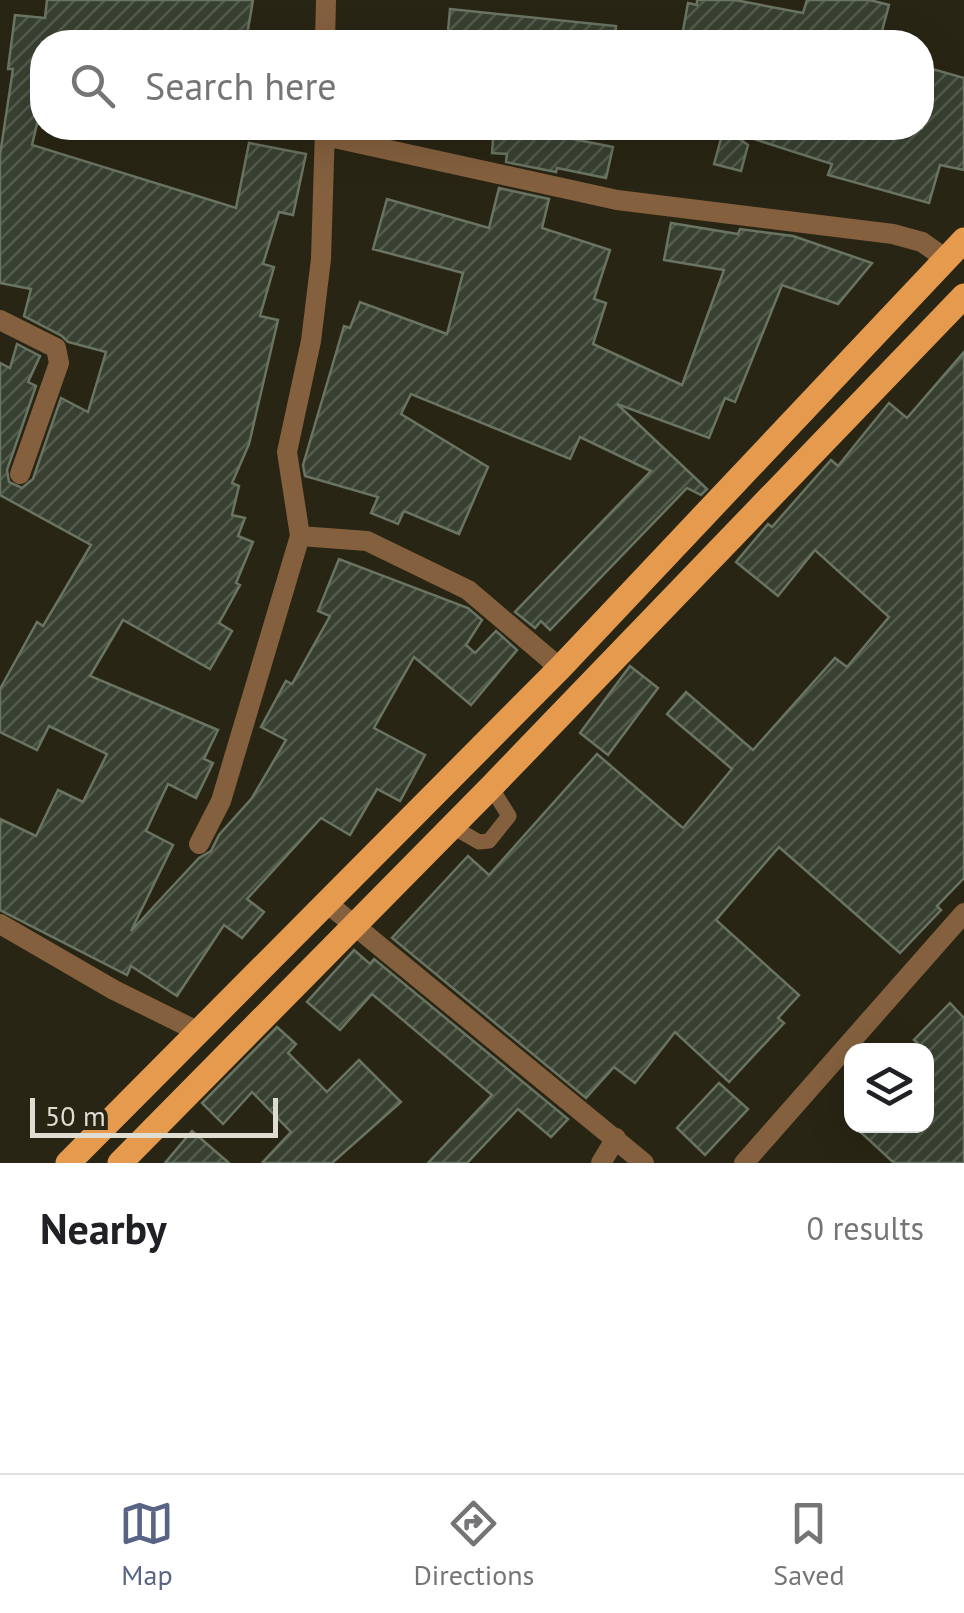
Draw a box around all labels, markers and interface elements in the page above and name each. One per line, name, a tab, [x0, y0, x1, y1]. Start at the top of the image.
search box	[30, 30, 934, 140]
icon: search	[65, 58, 120, 113]
text: Search here	[145, 61, 337, 110]
map controls	[844, 1043, 934, 1133]
button: layers	[844, 1043, 934, 1133]
scale bar	[30, 1093, 278, 1138]
text: 50 m	[45, 1097, 106, 1134]
text: Nearby	[40, 1201, 167, 1256]
text: 0 results	[806, 1207, 924, 1249]
tab: Map	[119, 1496, 174, 1593]
tab: Directions	[413, 1496, 534, 1593]
tab: Saved	[773, 1496, 845, 1593]

